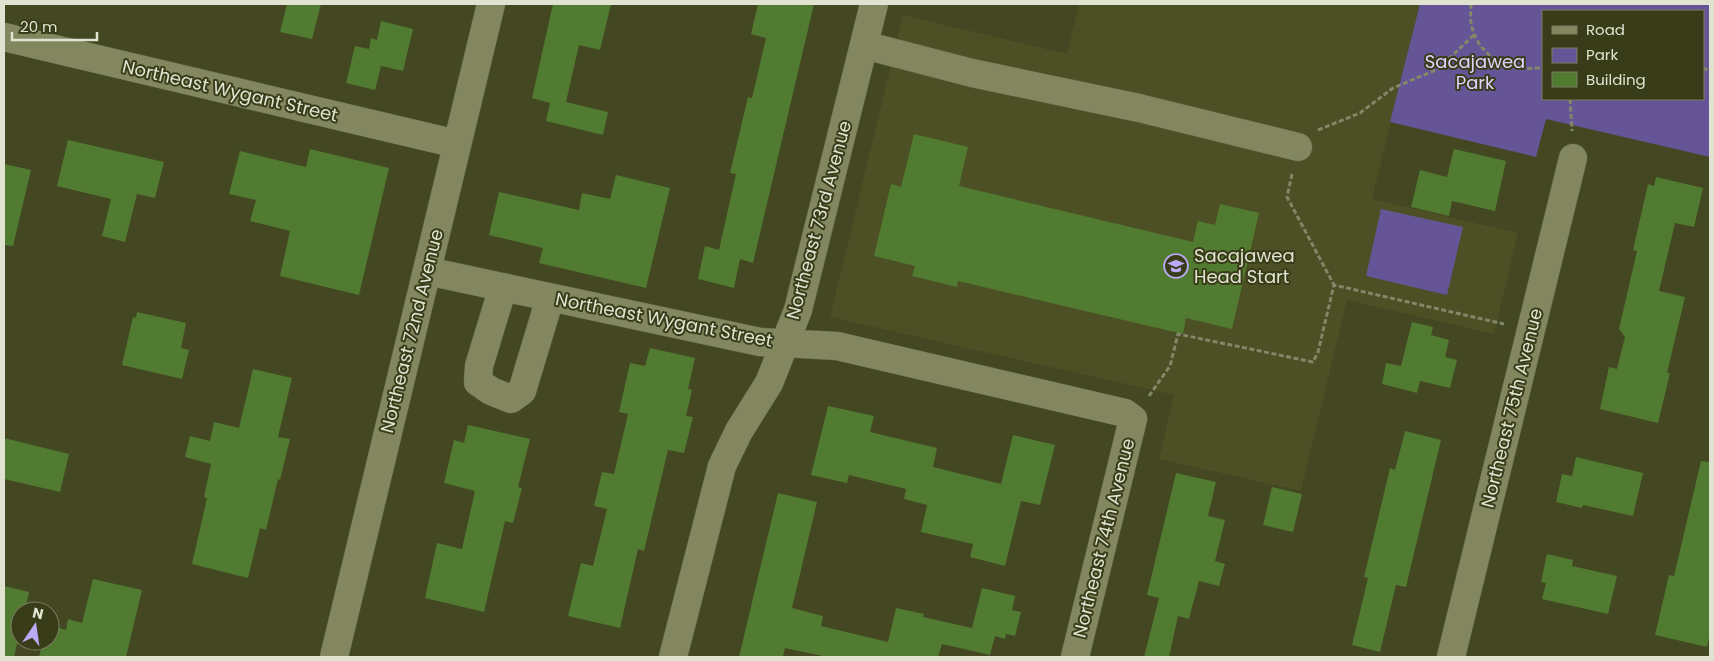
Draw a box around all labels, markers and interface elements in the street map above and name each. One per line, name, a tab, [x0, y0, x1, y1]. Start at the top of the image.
scale bar	[12, 10, 98, 42]
legend	[1542, 10, 1704, 100]
text: 20 m	[20, 16, 58, 37]
text: Road	[1586, 19, 1625, 40]
text: Park	[1586, 44, 1618, 65]
park label: Sacajawea Park	[1425, 49, 1525, 95]
street label: Northeast Wygant Street	[120, 54, 340, 128]
text: Building	[1586, 69, 1646, 90]
street label: Northeast 73rd Avenue	[780, 118, 857, 322]
street label: Northeast 72nd Avenue	[374, 226, 449, 435]
place label: Sacajawea Head Start	[1194, 243, 1295, 289]
school or university icon: Sacajawea Head Start	[1163, 253, 1189, 279]
street label: Northeast Wygant Street	[553, 286, 775, 353]
street label: Northeast 75th Avenue	[1475, 306, 1548, 510]
street label: Northeast 74th Avenue	[1067, 436, 1140, 640]
north arrow	[10, 601, 60, 651]
text: N	[31, 602, 45, 624]

